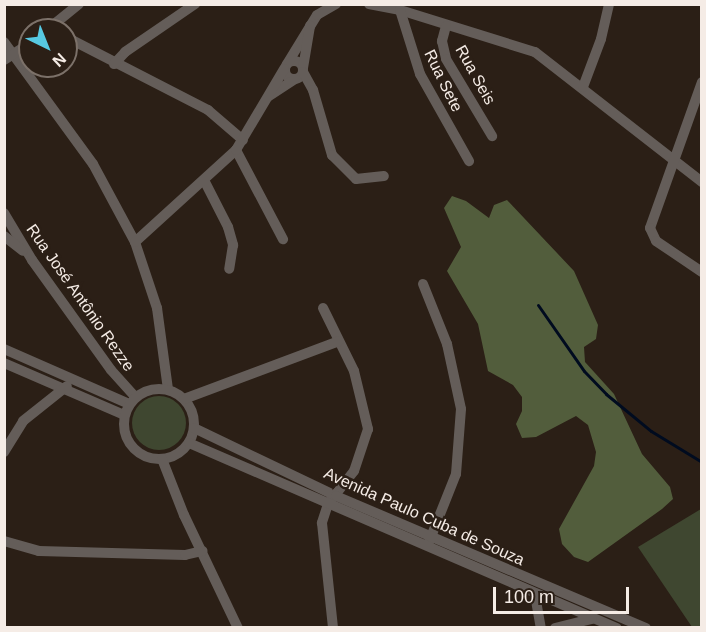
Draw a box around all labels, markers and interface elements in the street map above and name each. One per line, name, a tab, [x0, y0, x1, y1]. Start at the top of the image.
north arrow	[18, 18, 78, 78]
street label: Rua Seis	[451, 42, 499, 108]
street label: Rua Sete	[420, 47, 466, 115]
text: N	[49, 50, 69, 70]
street label: Rua José Antônio Rezze	[22, 220, 138, 376]
street label: Avenida Paulo Cuba de Souza	[321, 464, 527, 570]
scale bar	[496, 575, 632, 613]
text: 100 m	[504, 587, 554, 607]

